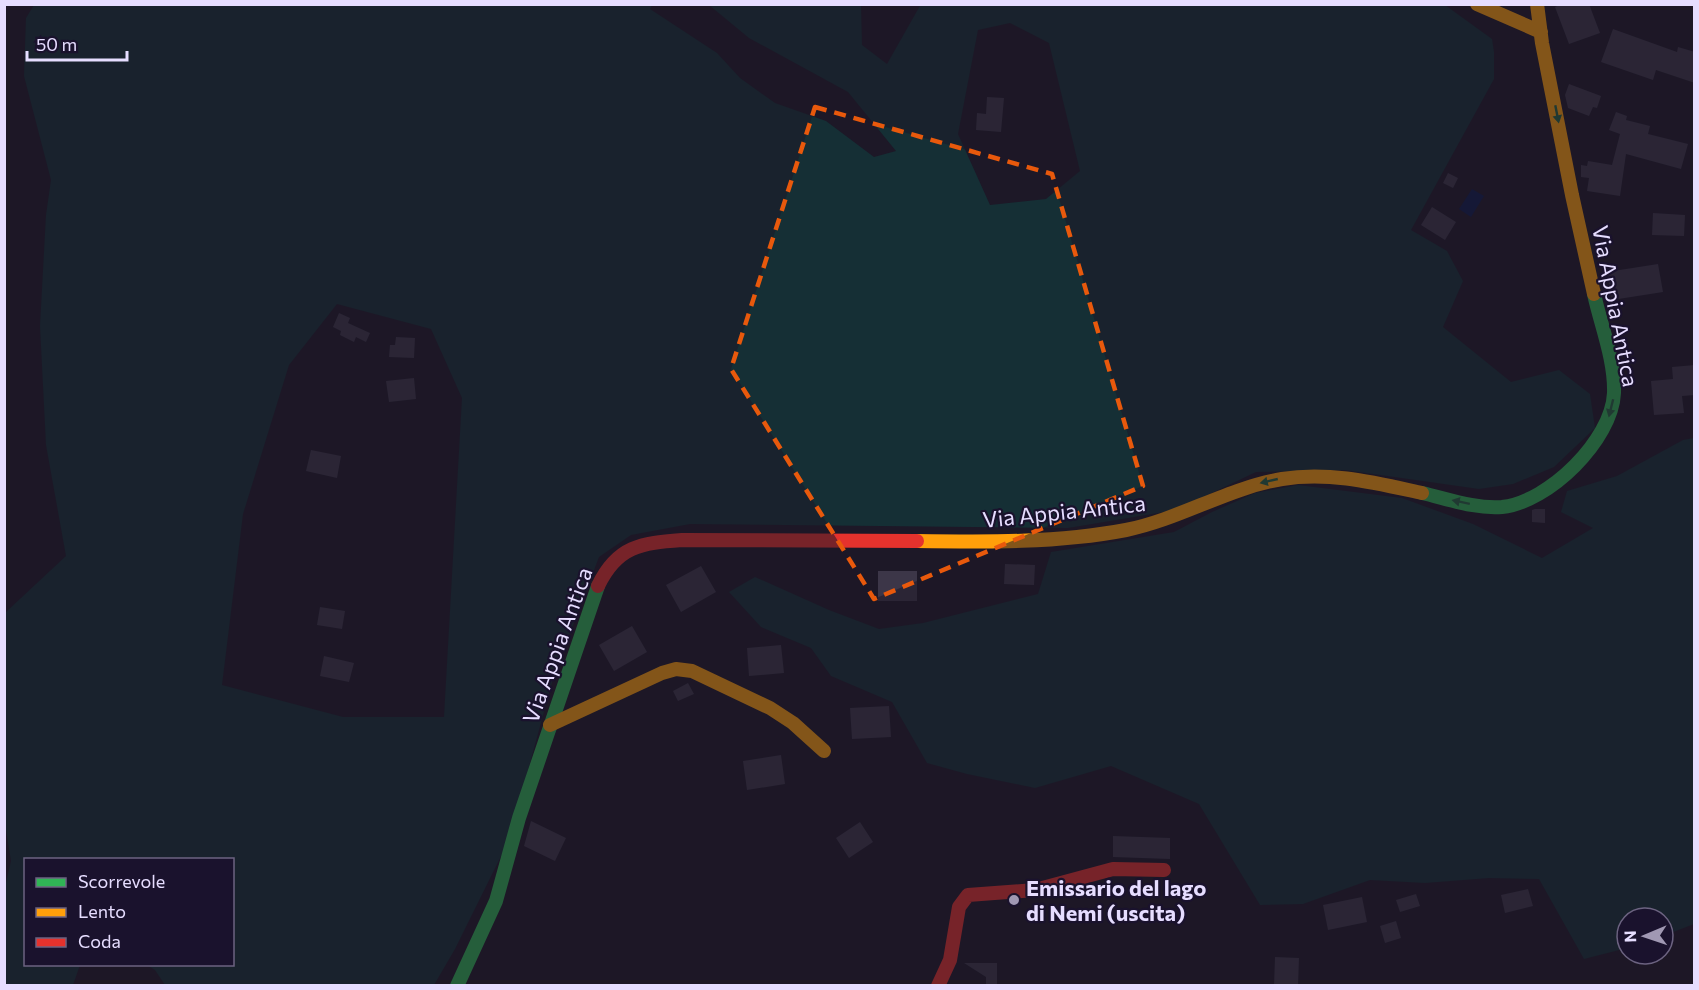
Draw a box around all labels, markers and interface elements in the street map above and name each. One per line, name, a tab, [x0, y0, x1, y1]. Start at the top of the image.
scale bar	[27, 24, 128, 62]
text: 50 m	[36, 33, 77, 55]
one-way arrow	[1553, 105, 1562, 124]
street label: Via Appia Antica	[1587, 223, 1645, 389]
one-way arrow	[1606, 399, 1616, 417]
one-way arrow	[1260, 477, 1278, 487]
street label: Via Appia Antica	[981, 489, 1147, 533]
one-way arrow	[1452, 497, 1471, 506]
street label: Via Appia Antica	[516, 563, 598, 727]
legend	[24, 858, 234, 966]
text: Scorrevole	[78, 870, 165, 892]
place label: Emissario del lago di Nemi (uscita)	[1026, 874, 1206, 926]
marker: Emissario del lago di Nemi (uscita)	[1007, 893, 1021, 907]
text: Lento	[78, 900, 126, 922]
north arrow	[1615, 906, 1675, 966]
text: Coda	[78, 930, 121, 952]
text: N	[1620, 930, 1639, 943]

